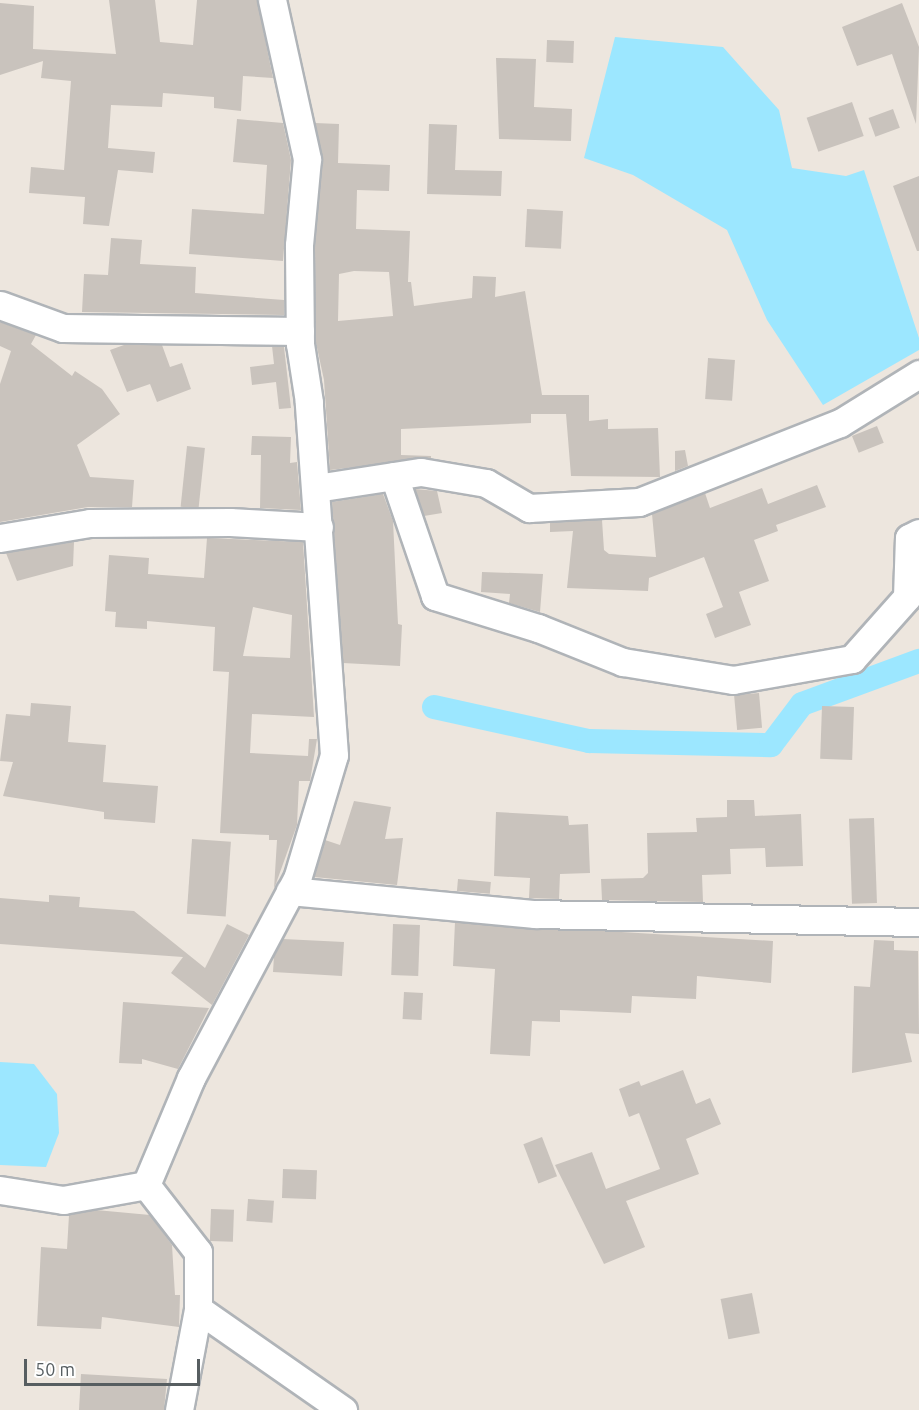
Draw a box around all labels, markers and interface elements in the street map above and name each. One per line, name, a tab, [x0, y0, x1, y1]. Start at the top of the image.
scale bar	[27, 1347, 202, 1385]
text: 50 m	[35, 1359, 75, 1379]

